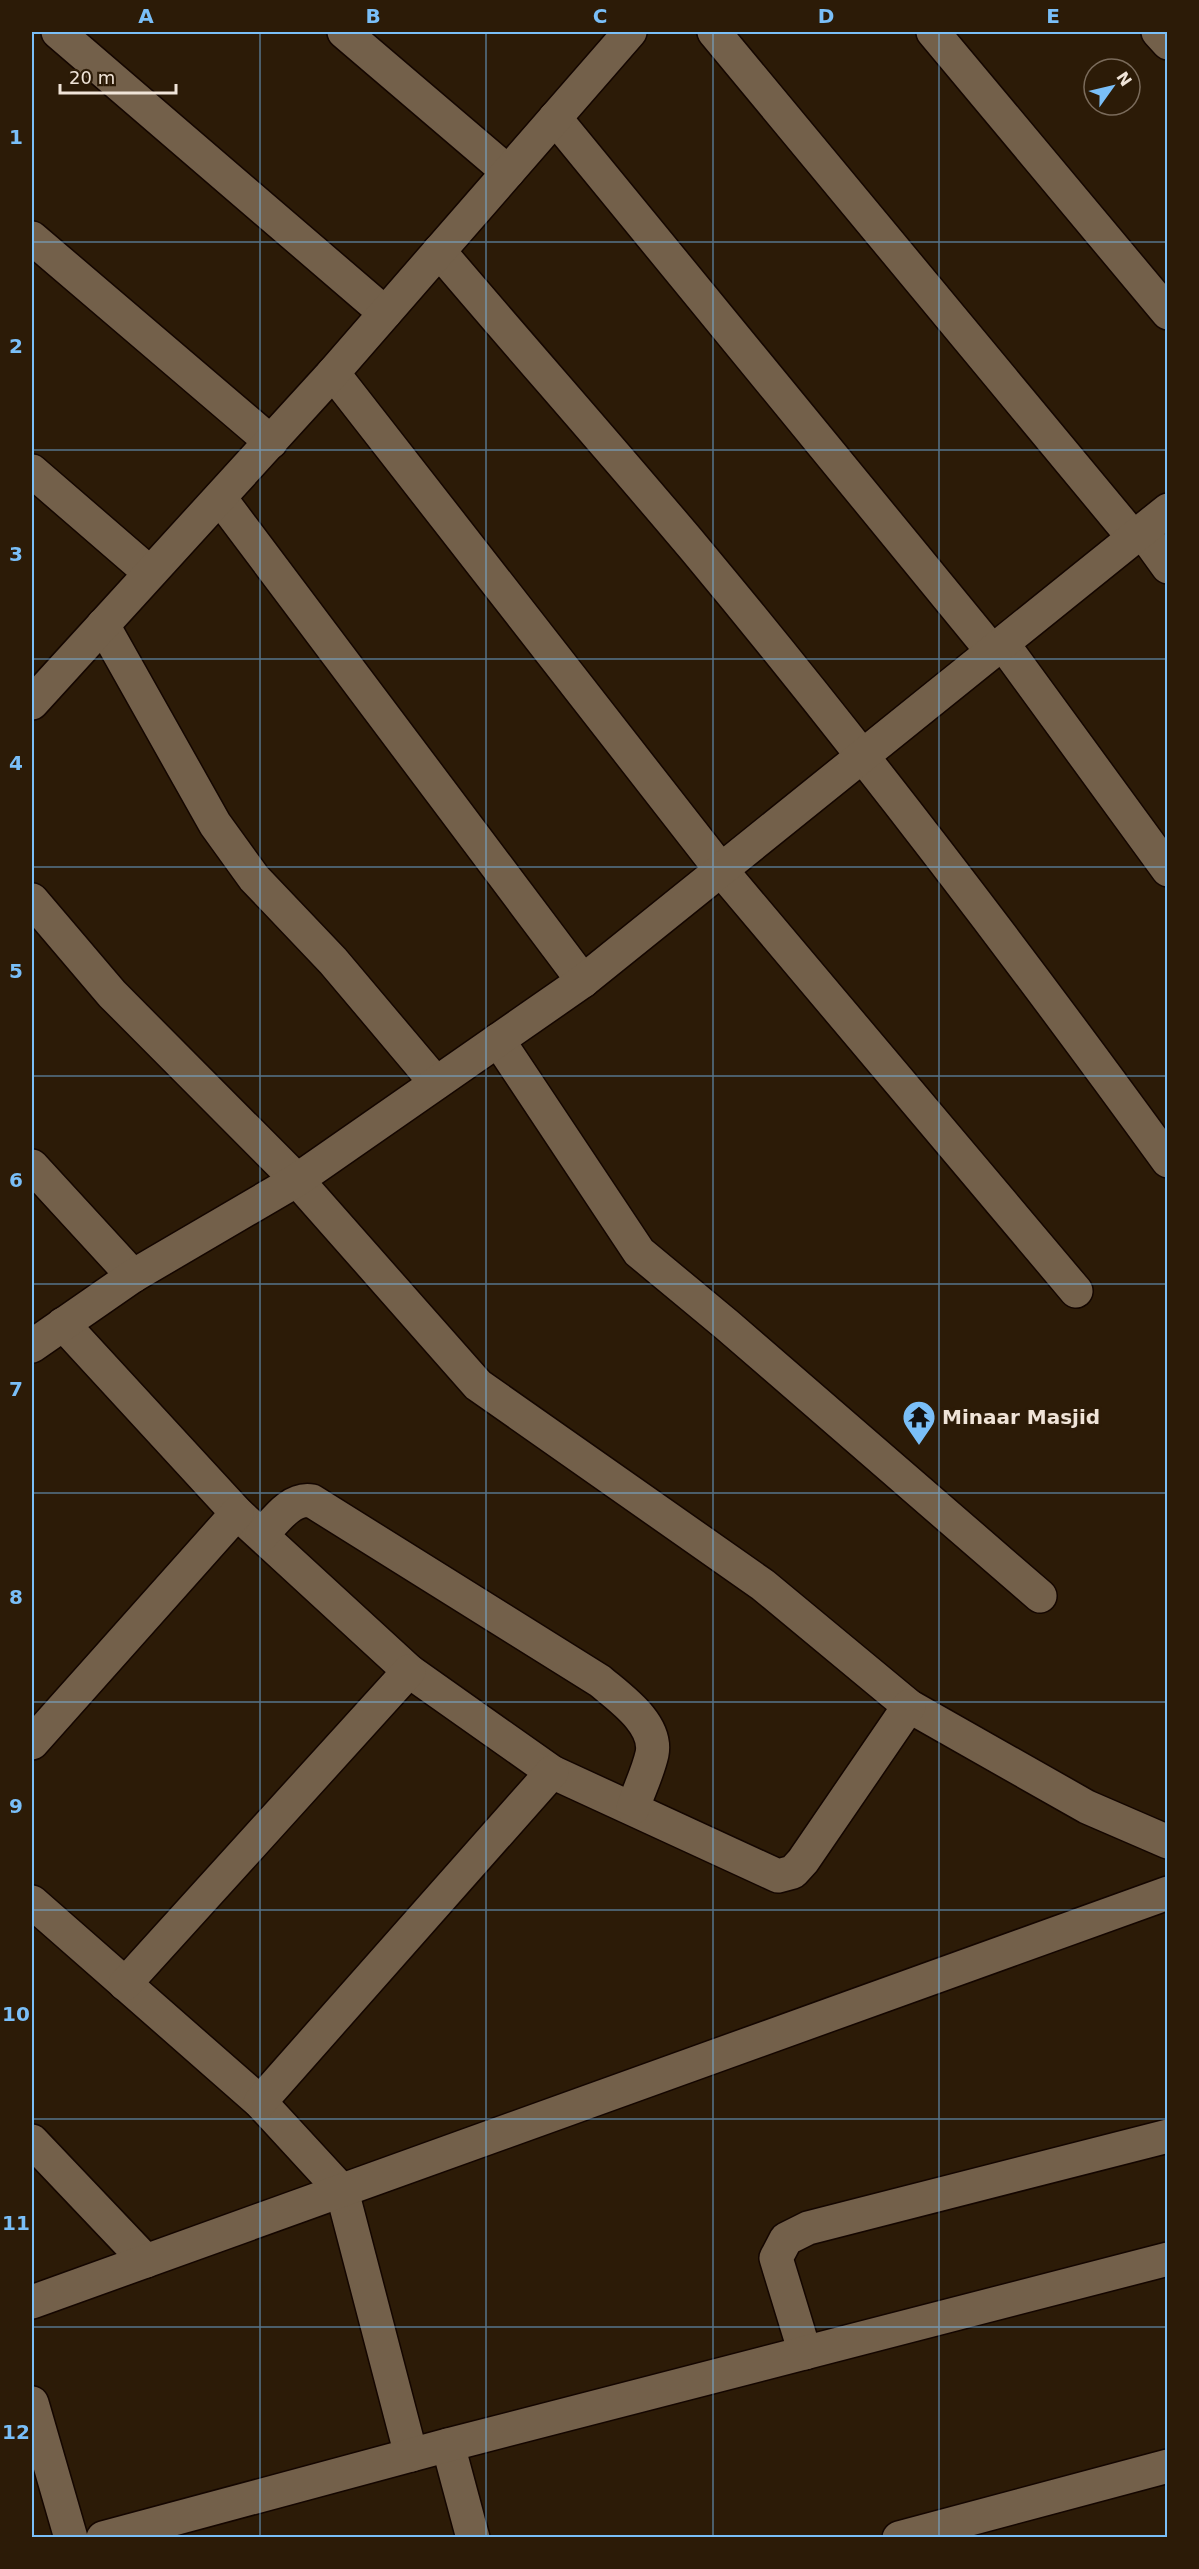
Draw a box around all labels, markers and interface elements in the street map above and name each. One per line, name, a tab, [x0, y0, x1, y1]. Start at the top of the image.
text: A	[138, 4, 154, 28]
text: B	[365, 4, 381, 28]
text: C	[593, 4, 607, 28]
text: D	[818, 4, 834, 28]
text: E	[1046, 4, 1060, 28]
scale bar	[60, 57, 176, 95]
north arrow	[1082, 57, 1142, 117]
text: 20 m	[69, 67, 115, 88]
text: N	[1112, 68, 1136, 90]
text: 1	[9, 125, 23, 149]
text: 2	[9, 334, 23, 358]
text: 3	[9, 542, 23, 566]
text: 4	[9, 751, 23, 775]
text: 5	[9, 959, 23, 983]
text: 6	[9, 1168, 23, 1192]
text: 7	[9, 1377, 23, 1401]
temple icon: Minaar Masjid	[901, 1399, 937, 1446]
place label: Minaar Masjid	[942, 1405, 1100, 1429]
text: 8	[9, 1585, 23, 1609]
text: 9	[9, 1794, 23, 1818]
text: 10	[2, 2002, 30, 2026]
text: 11	[2, 2211, 30, 2235]
text: 12	[2, 2420, 30, 2444]

